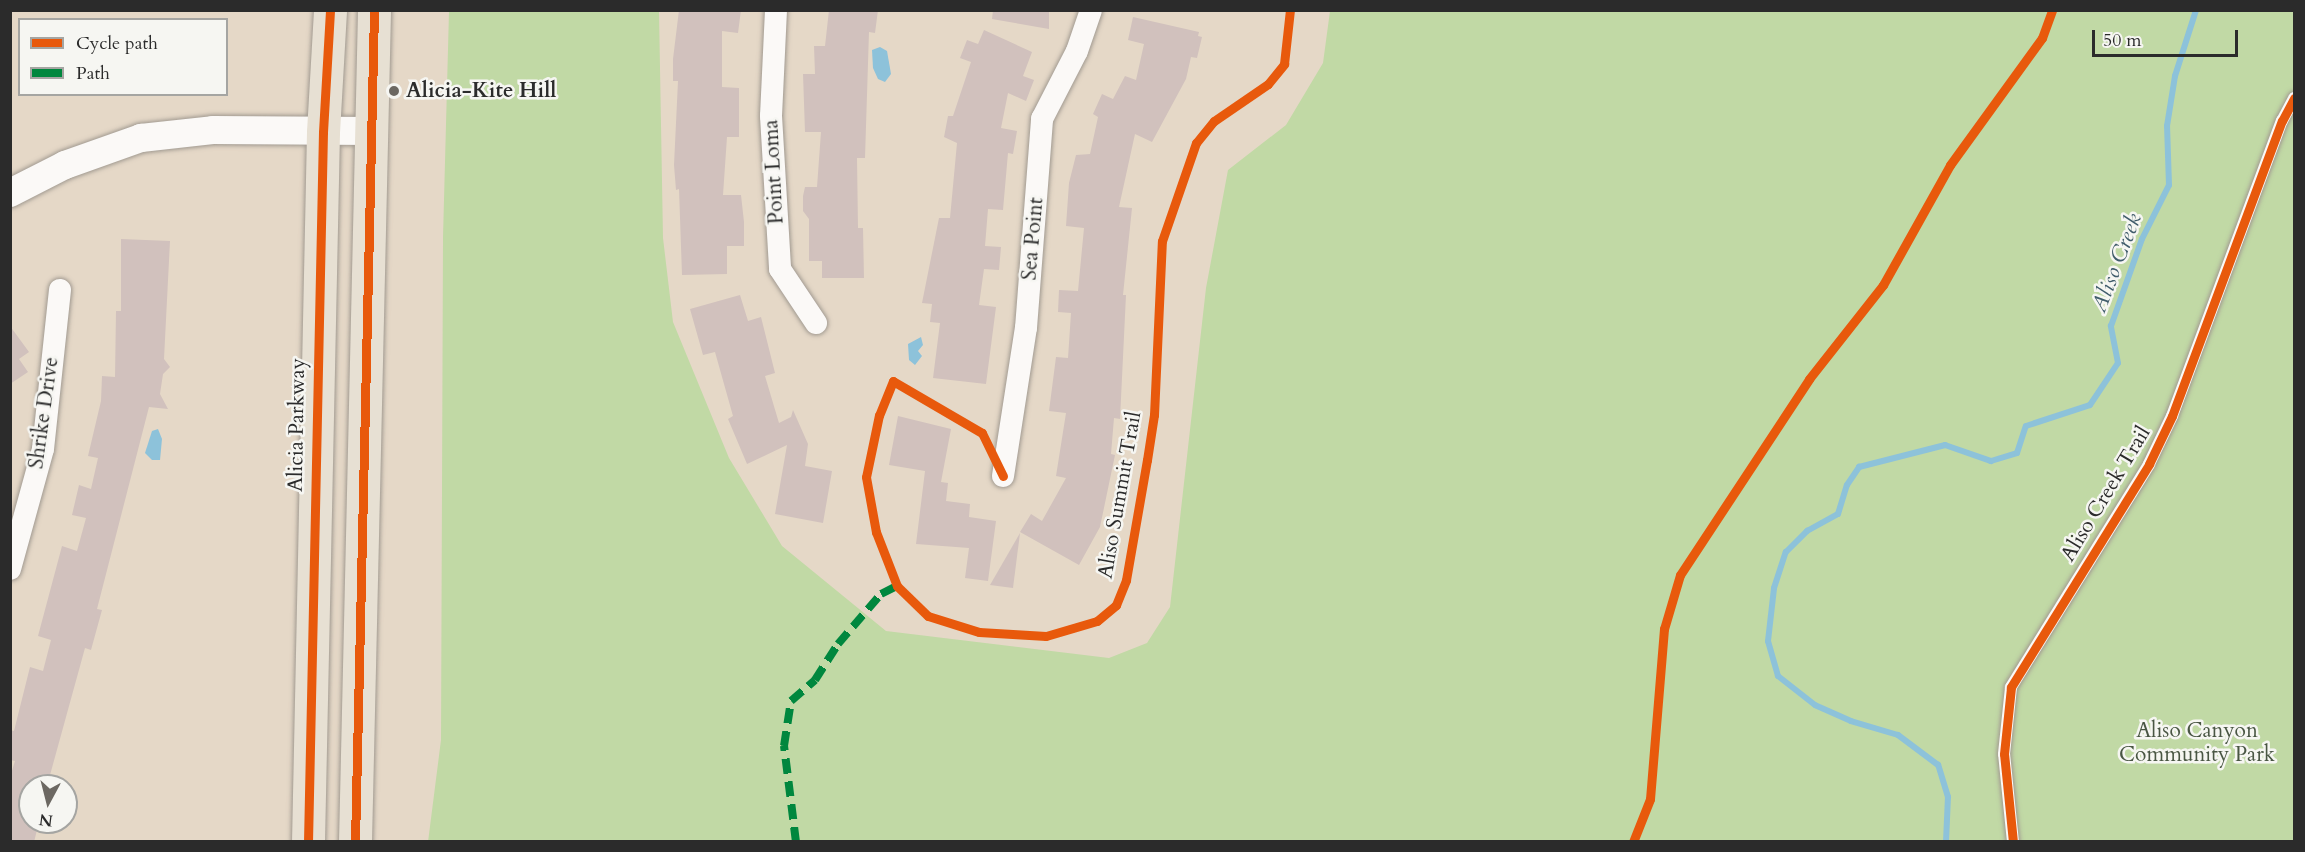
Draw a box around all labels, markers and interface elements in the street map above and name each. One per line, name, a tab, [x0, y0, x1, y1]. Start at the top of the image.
legend	[18, 18, 228, 96]
scale bar	[2095, 18, 2240, 56]
text: 50 m	[2103, 28, 2142, 53]
text: Cycle path	[76, 31, 158, 56]
text: Path	[76, 61, 110, 86]
place label: Alicia-Kite Hill	[406, 78, 556, 104]
marker: Alicia-Kite Hill	[387, 84, 401, 98]
street label: Point Loma	[759, 119, 789, 225]
street label: Sea Point	[1017, 197, 1049, 281]
water label: Aliso Creek	[2086, 210, 2148, 316]
street label: Shrike Drive	[24, 355, 64, 471]
street label: Alicia Parkway	[283, 358, 311, 492]
street label: Aliso Summit Trail	[1093, 409, 1147, 581]
street label: Aliso Creek Trail	[2056, 422, 2156, 566]
park label: Aliso Canyon Community Park	[2119, 718, 2275, 768]
north arrow	[18, 774, 78, 834]
text: N	[38, 808, 54, 832]

